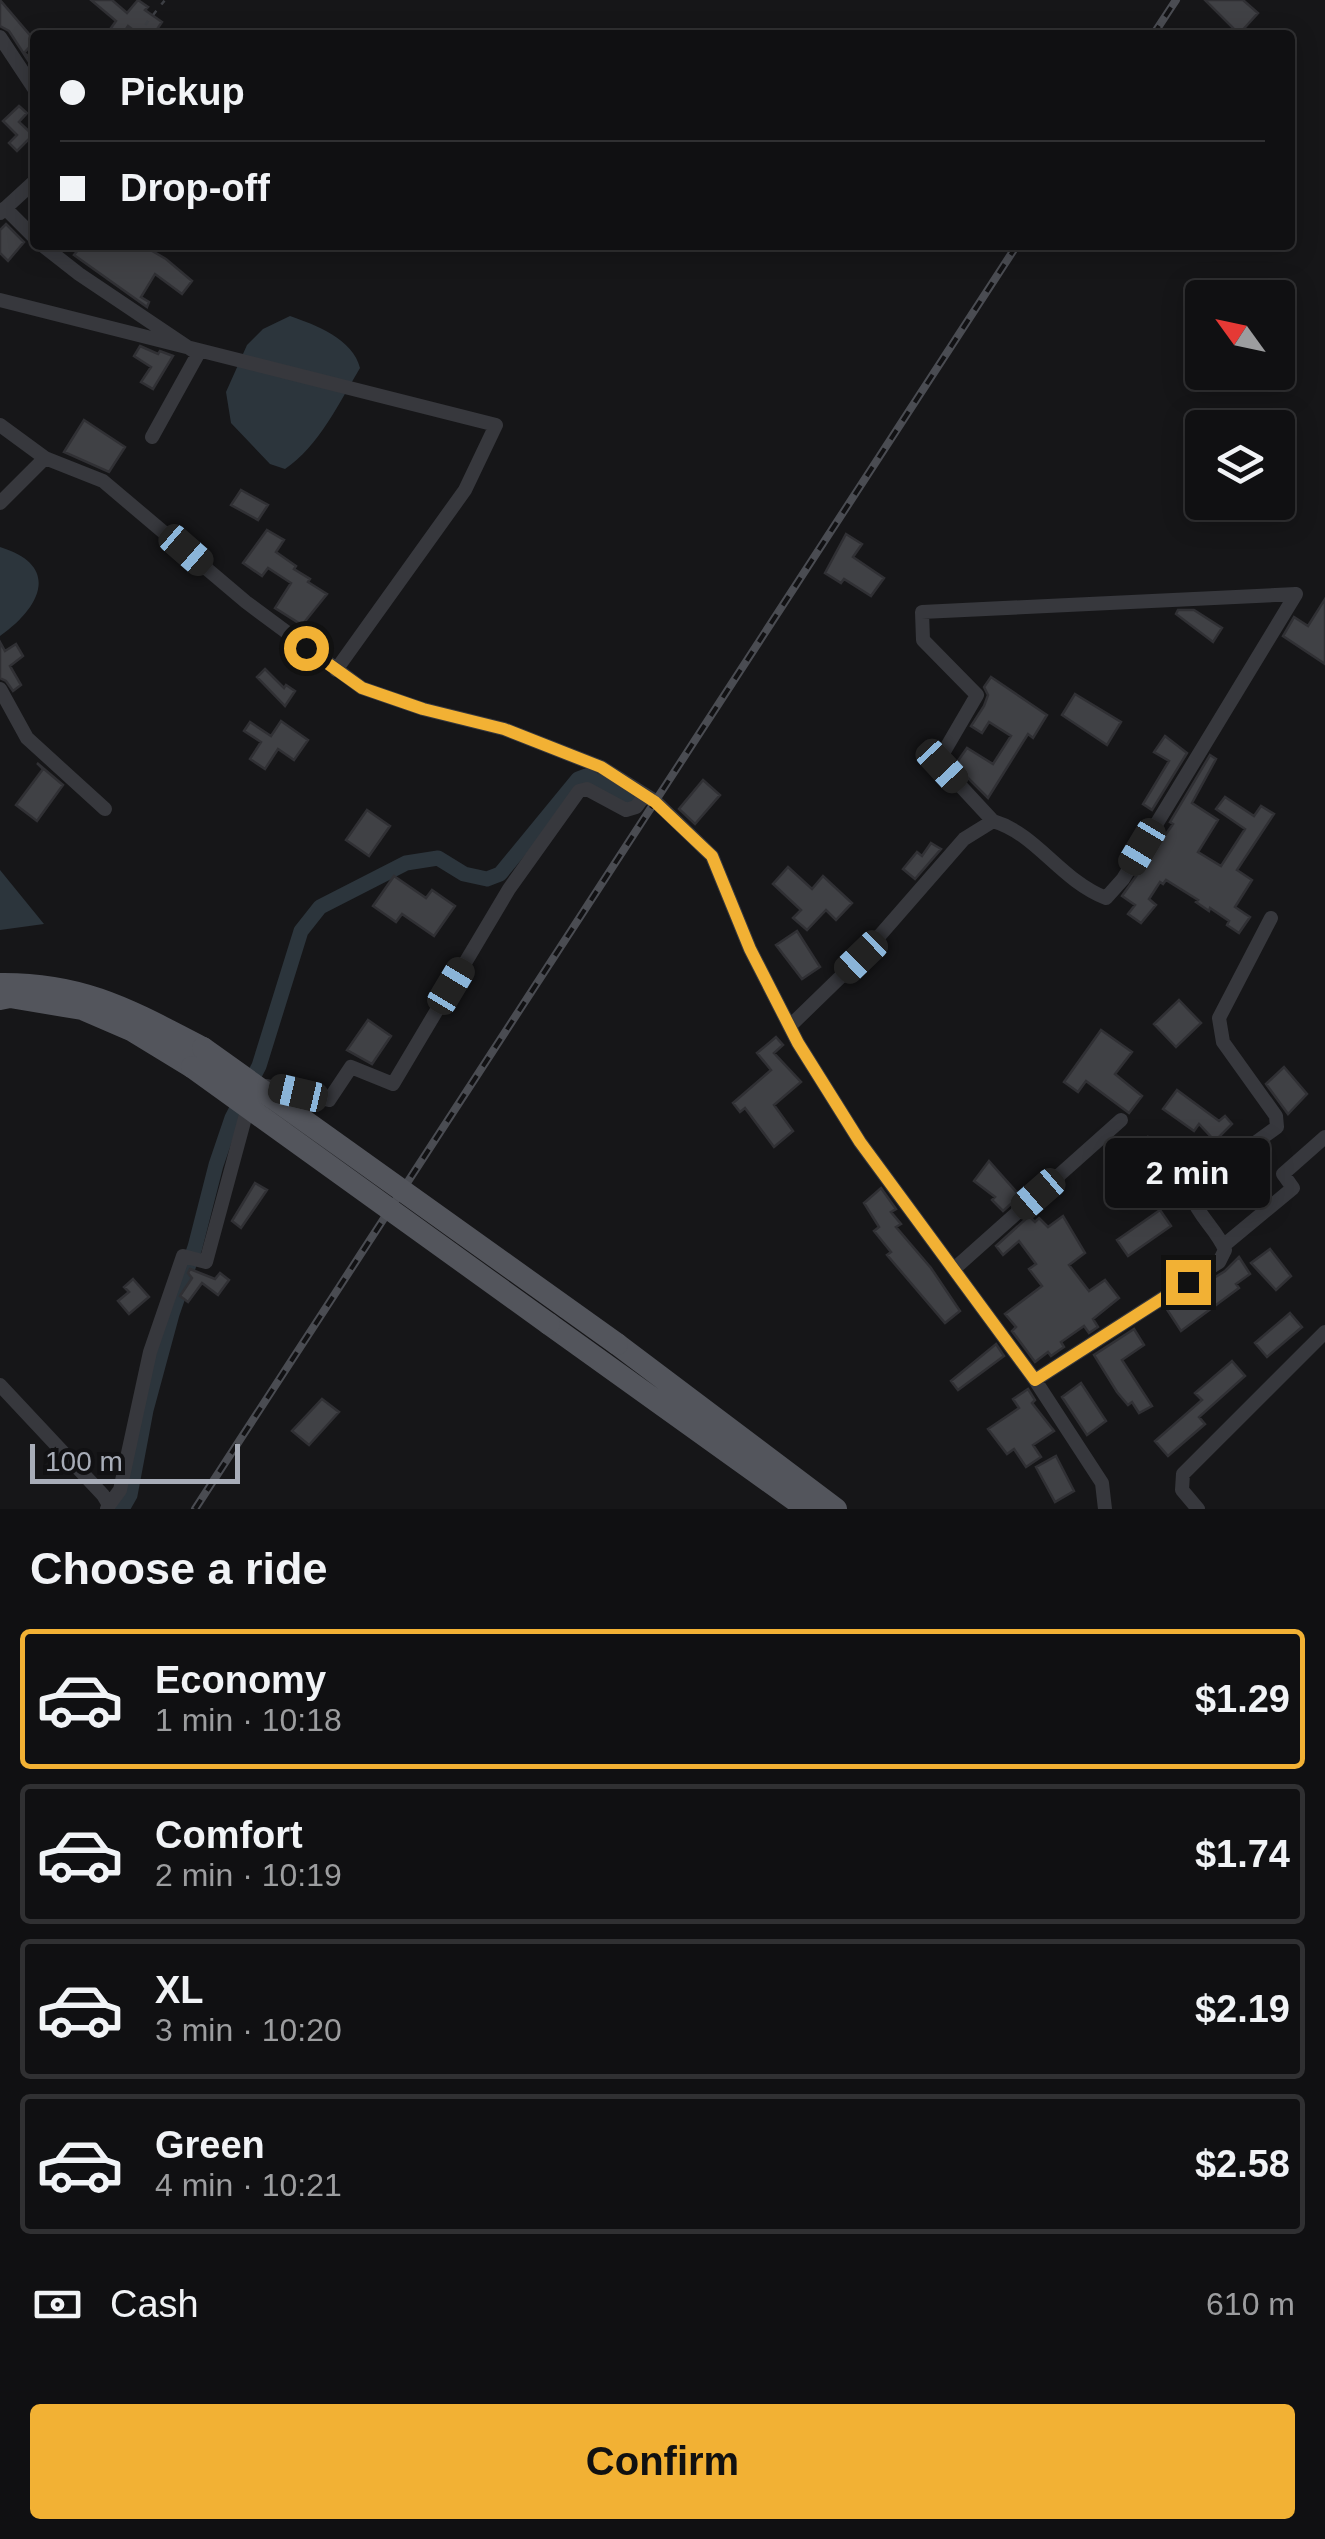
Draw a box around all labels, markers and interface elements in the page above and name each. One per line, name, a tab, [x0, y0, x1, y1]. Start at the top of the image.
text: Pickup	[120, 71, 245, 113]
text: Drop-off	[120, 167, 270, 209]
north arrow	[1185, 280, 1295, 390]
map controls	[1185, 280, 1295, 520]
button: layers	[1185, 410, 1295, 520]
car	[154, 519, 218, 581]
route start	[284, 626, 329, 671]
car	[911, 734, 973, 798]
car	[1114, 814, 1170, 880]
car	[829, 925, 893, 989]
car	[423, 953, 479, 1019]
car	[265, 1072, 331, 1114]
callout: 2 min	[1106, 1137, 1270, 1207]
text: 2 min	[1146, 1155, 1229, 1191]
car	[1006, 1163, 1070, 1225]
route end	[1166, 1260, 1211, 1305]
scale bar	[30, 1439, 240, 1484]
text: 100 m	[45, 1446, 123, 1477]
text: Choose a ride	[30, 1543, 328, 1594]
icon: car	[35, 1654, 125, 1744]
text: Economy	[155, 1659, 326, 1701]
text: $1.29	[1195, 1678, 1290, 1720]
text: 1 min · 10:18	[155, 1702, 342, 1738]
icon: car	[35, 1809, 125, 1899]
text: Comfort	[155, 1814, 303, 1856]
text: $1.74	[1195, 1833, 1290, 1875]
text: 2 min · 10:19	[155, 1857, 342, 1893]
icon: car	[35, 1964, 125, 2054]
text: XL	[155, 1969, 204, 2011]
text: $2.19	[1195, 1988, 1290, 2030]
text: 3 min · 10:20	[155, 2012, 342, 2048]
icon: car	[35, 2119, 125, 2209]
text: Green	[155, 2124, 265, 2166]
text: $2.58	[1195, 2143, 1290, 2185]
text: 4 min · 10:21	[155, 2167, 342, 2203]
icon: cash	[30, 2277, 85, 2332]
text: Cash	[110, 2283, 199, 2325]
text: 610 m	[1206, 2286, 1295, 2322]
button: Confirm	[30, 2404, 1295, 2519]

